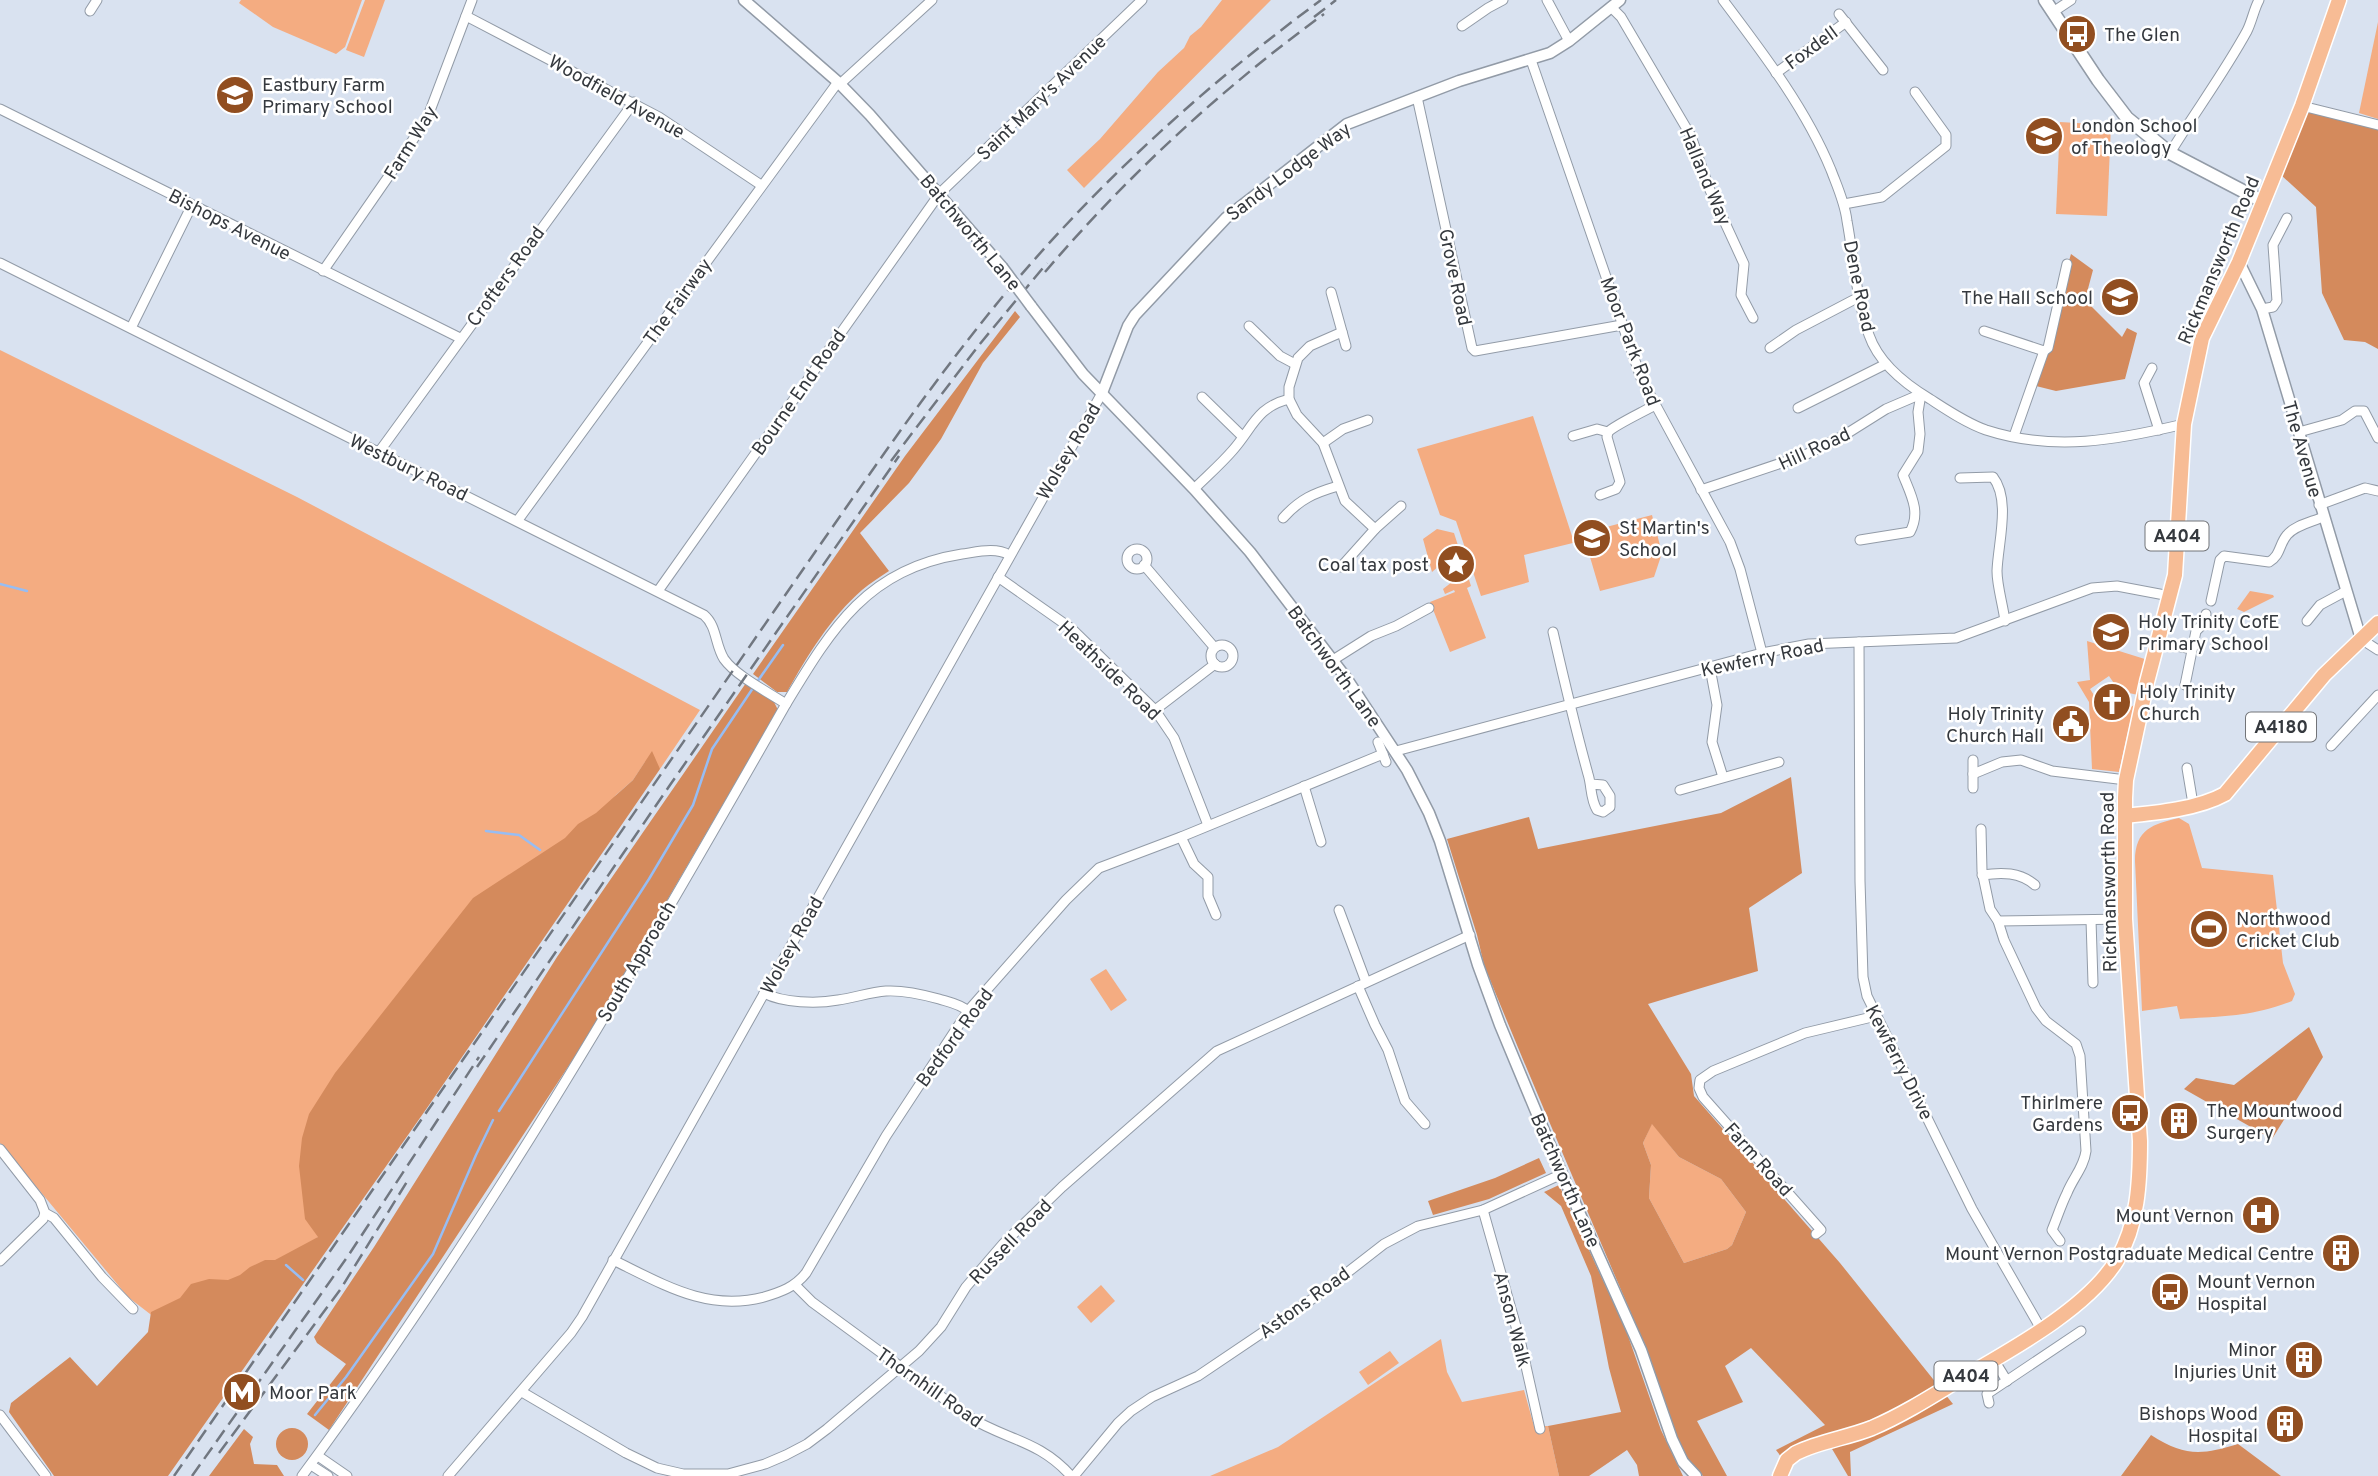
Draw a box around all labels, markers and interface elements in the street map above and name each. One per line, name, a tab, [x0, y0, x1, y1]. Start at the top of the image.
bus stop icon: The Glen	[2056, 13, 2098, 55]
street label: Foxdell	[1781, 21, 1843, 76]
place label: The Glen	[2104, 24, 2180, 48]
street label: Saint Mary's Avenue	[973, 30, 1112, 166]
street label: Woodfield Avenue	[544, 50, 688, 145]
school or university icon: Eastbury Farm Primary School	[214, 74, 256, 116]
place label: Eastbury Farm Primary School	[262, 74, 393, 120]
street label: Farm Way	[380, 102, 444, 184]
school or university icon: London School of Theology	[2023, 115, 2065, 157]
place label: London School of Theology	[2071, 115, 2197, 161]
street label: Sandy Lodge Way	[1222, 118, 1356, 227]
street label: Halland Way	[1673, 124, 1736, 229]
street label: Batchworth Lane	[914, 170, 1025, 297]
street label: Rickmansworth Road	[2174, 173, 2266, 349]
street label: Bishops Avenue	[164, 185, 294, 267]
street label: Crofters Road	[462, 222, 551, 332]
street label: Grove Road	[1432, 227, 1476, 328]
street label: Dene Road	[1837, 239, 1879, 334]
street label: The Fairway	[639, 254, 718, 350]
street label: Moor Park Road	[1594, 274, 1665, 410]
school or university icon: The Hall School	[2099, 276, 2141, 318]
place label: The Hall School	[1961, 287, 2093, 311]
street label: Bourne End Road	[747, 325, 852, 461]
street label: The Avenue	[2276, 398, 2326, 501]
street label: Wolsey Road	[1032, 399, 1107, 505]
street label: Hill Road	[1775, 423, 1855, 477]
street label: Westbury Road	[345, 430, 471, 508]
school or university icon: St Martin's School	[1571, 517, 1613, 559]
place label: St Martin's School	[1619, 517, 1710, 563]
road number: A404	[2146, 522, 2208, 550]
place icon: Coal tax post	[1435, 543, 1477, 585]
place label: Coal tax post	[1317, 554, 1429, 578]
street label: Batchworth Lane	[1281, 601, 1386, 733]
school or university icon: Holy Trinity CofE Primary School	[2090, 611, 2132, 653]
place label: Holy Trinity CofE Primary School	[2138, 611, 2280, 657]
street label: Heathside Road	[1052, 616, 1165, 727]
street label: Kewferry Road	[1699, 634, 1826, 684]
church icon: Holy Trinity Church	[2091, 681, 2133, 723]
place label: Holy Trinity Church	[2139, 681, 2236, 727]
place label: Holy Trinity Church Hall	[1946, 703, 2044, 749]
public building icon: Holy Trinity Church Hall	[2050, 703, 2092, 745]
road number: A4180	[2246, 712, 2316, 742]
street label: Rickmansworth Road	[2096, 791, 2124, 972]
street label: Wolsey Road	[756, 893, 829, 999]
street label: South Approach	[593, 897, 682, 1027]
sports icon: Northwood Cricket Club	[2188, 908, 2230, 950]
place label: Northwood Cricket Club	[2236, 908, 2340, 954]
street label: Bedford Road	[912, 984, 1000, 1092]
street label: Kewferry Drive	[1859, 1001, 1938, 1125]
place label: Thirlmere Gardens	[2020, 1092, 2103, 1138]
bus stop icon: Thirlmere Gardens	[2109, 1092, 2151, 1134]
building icon: The Mountwood Surgery	[2158, 1100, 2200, 1142]
place label: The Mountwood Surgery	[2206, 1100, 2343, 1146]
street label: Batchworth Lane	[1524, 1110, 1605, 1252]
street label: Farm Road	[1718, 1118, 1797, 1202]
hospital icon: Mount Vernon	[2240, 1194, 2282, 1236]
street label: Russell Road	[965, 1195, 1058, 1290]
place label: Mount Vernon	[2115, 1205, 2234, 1229]
building icon: Mount Vernon Postgraduate Medical Centre	[2320, 1232, 2362, 1274]
place label: Mount Vernon Postgraduate Medical Centre	[1945, 1243, 2314, 1267]
street label: Astons Road	[1255, 1262, 1356, 1345]
street label: Anson Walk	[1487, 1269, 1535, 1370]
bus stop icon: Mount Vernon Hospital	[2149, 1271, 2191, 1313]
place label: Mount Vernon Hospital	[2197, 1271, 2316, 1317]
place label: Minor Injuries Unit	[2173, 1339, 2278, 1385]
building icon: Minor Injuries Unit	[2283, 1339, 2325, 1381]
street label: Thornhill Road	[871, 1343, 987, 1434]
road number: A404	[1934, 1362, 1997, 1391]
metro station icon: Moor Park	[221, 1371, 263, 1413]
place label: Moor Park	[269, 1382, 357, 1406]
place label: Bishops Wood Hospital	[2139, 1403, 2258, 1449]
building icon: Bishops Wood Hospital	[2264, 1403, 2306, 1445]

